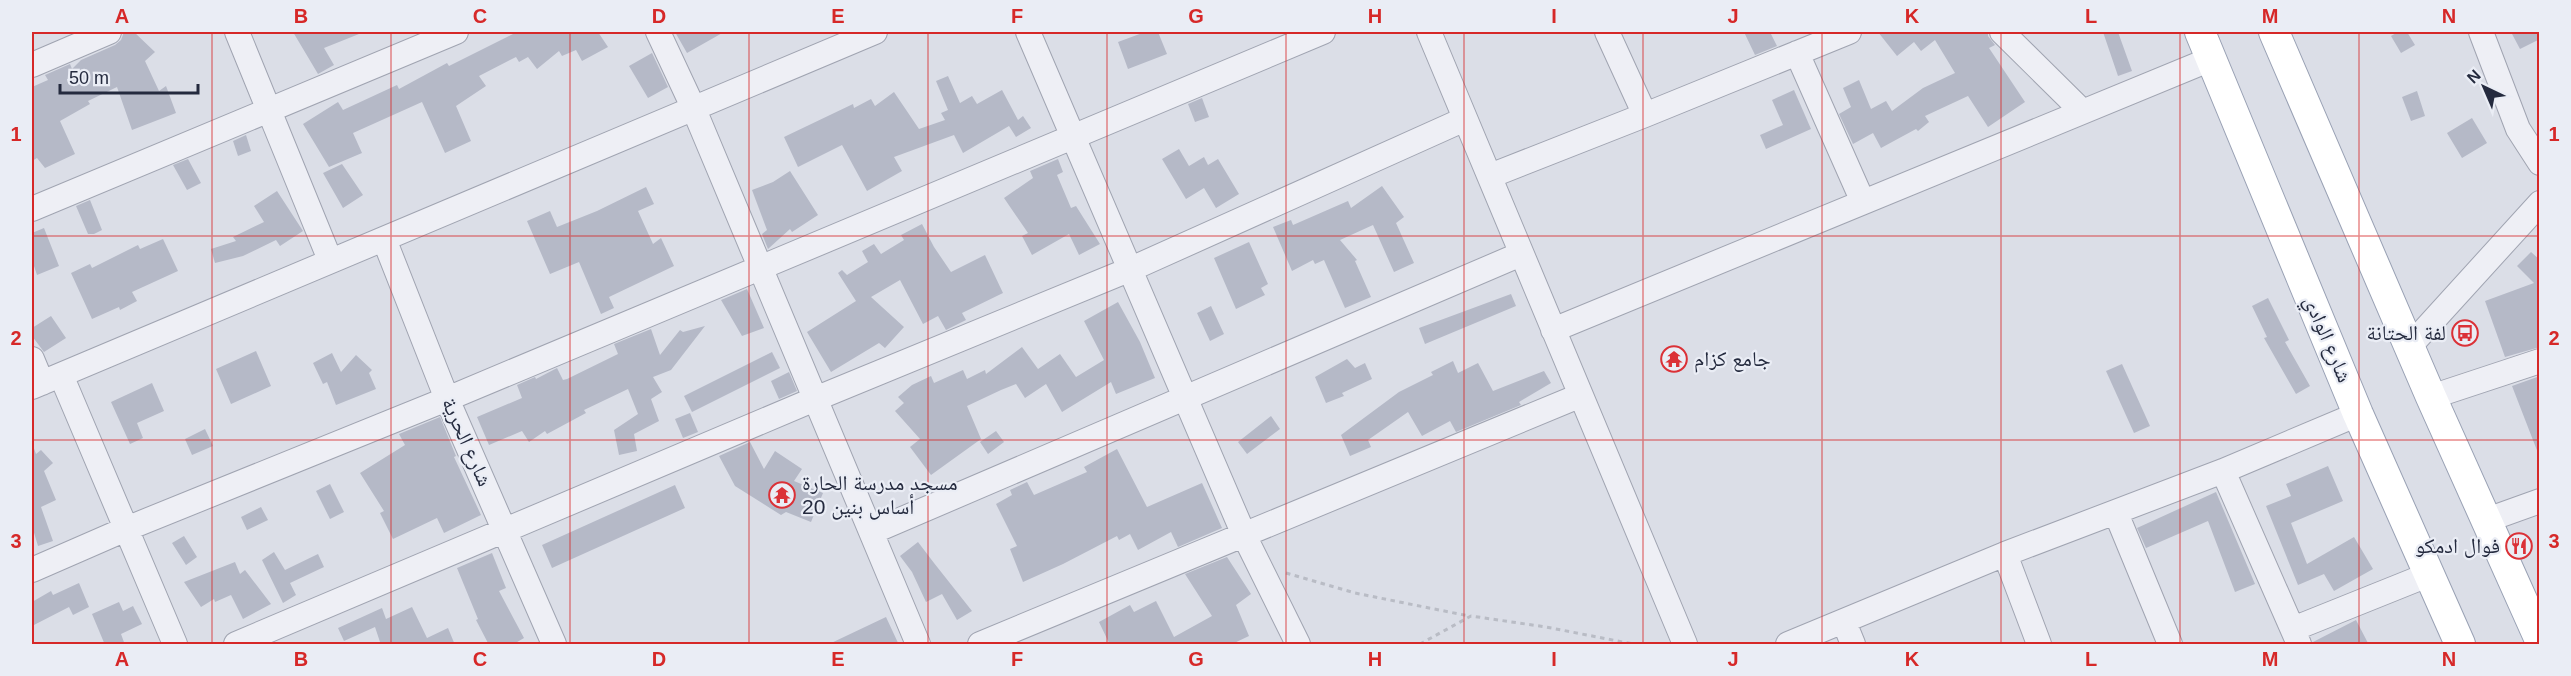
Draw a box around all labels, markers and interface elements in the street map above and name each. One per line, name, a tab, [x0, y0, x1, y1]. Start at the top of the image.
text: A	[115, 5, 129, 27]
text: B	[294, 5, 308, 27]
text: C	[473, 5, 487, 27]
text: D	[652, 5, 666, 27]
text: E	[831, 5, 845, 27]
text: F	[1011, 5, 1023, 27]
text: G	[1188, 5, 1204, 27]
text: H	[1368, 5, 1382, 27]
text: I	[1551, 5, 1557, 27]
text: J	[1727, 5, 1739, 27]
text: K	[1905, 5, 1920, 27]
text: L	[2085, 5, 2097, 27]
text: M	[2262, 5, 2278, 27]
text: N	[2442, 5, 2456, 27]
scale bar	[60, 57, 198, 95]
north arrow	[2454, 57, 2514, 117]
text: N	[2464, 66, 2484, 87]
text: 50 m	[69, 68, 109, 88]
text: 1	[10, 123, 22, 145]
text: 1	[2548, 123, 2560, 145]
street label: شارع الوادي	[2295, 292, 2357, 388]
bus stop icon: لفة الحتانة	[2450, 318, 2480, 348]
place label: لفة الحتانة	[2367, 321, 2446, 344]
text: 2	[10, 327, 22, 349]
text: 2	[2548, 327, 2560, 349]
temple icon: جامع كزام	[1659, 344, 1689, 374]
place label: جامع كزام	[1694, 347, 1771, 373]
street label: شارع الحرية	[436, 394, 497, 490]
place label: مسجد مدرسة الحارة 20 أساس بنين	[802, 471, 957, 520]
temple icon: مسجد مدرسة الحارة 20 أساس بنين	[767, 480, 797, 510]
text: 3	[10, 530, 22, 552]
text: 3	[2548, 530, 2560, 552]
restaurant icon: فوال ادمكو	[2504, 531, 2534, 561]
place label: فوال ادمكو	[2415, 534, 2500, 558]
text: A	[115, 648, 129, 670]
text: B	[294, 648, 308, 670]
text: C	[473, 648, 487, 670]
text: D	[652, 648, 666, 670]
text: E	[831, 648, 845, 670]
text: F	[1011, 648, 1023, 670]
text: G	[1188, 648, 1204, 670]
text: H	[1368, 648, 1382, 670]
text: I	[1551, 648, 1557, 670]
text: J	[1727, 648, 1739, 670]
text: K	[1905, 648, 1920, 670]
text: L	[2085, 648, 2097, 670]
text: M	[2262, 648, 2278, 670]
text: N	[2442, 648, 2456, 670]

